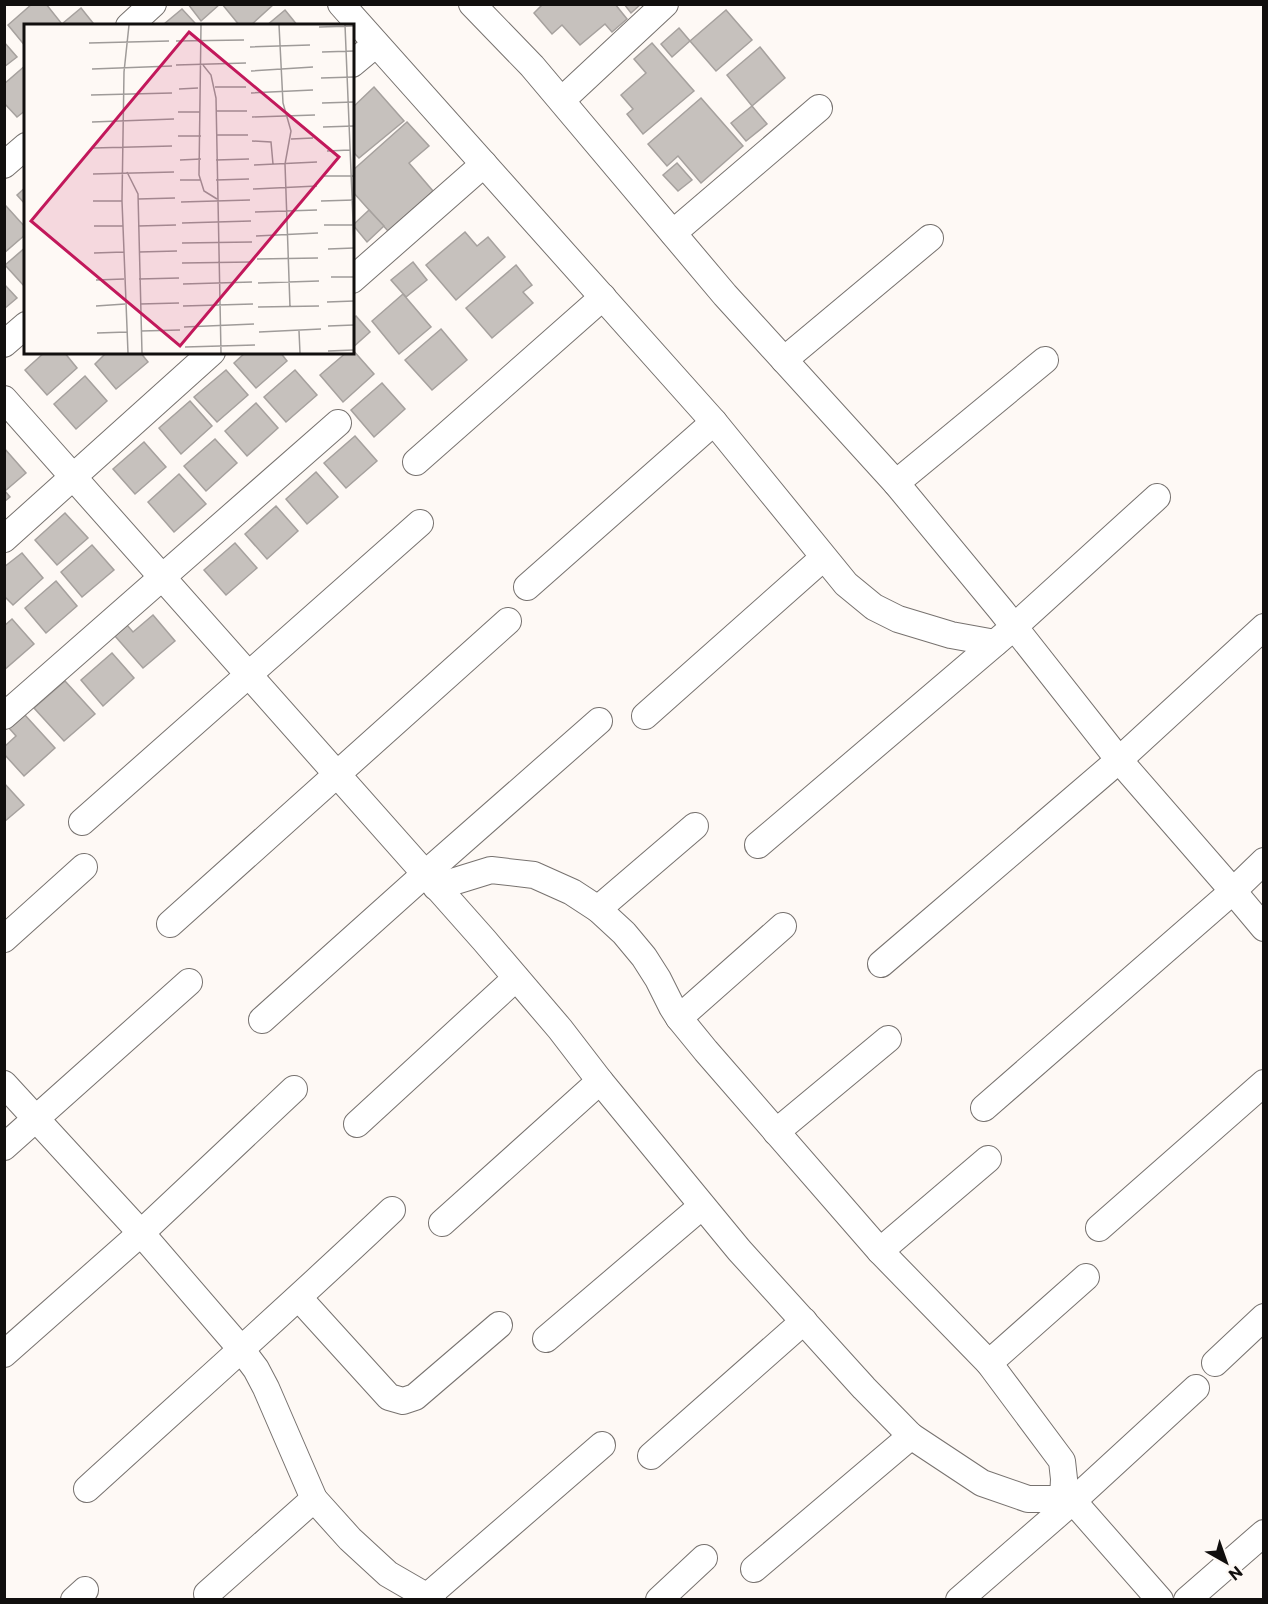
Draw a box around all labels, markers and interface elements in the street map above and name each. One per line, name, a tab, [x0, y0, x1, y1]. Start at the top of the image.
inset map	[24, 24, 354, 354]
north arrow	[1196, 1532, 1256, 1592]
text: N	[1225, 1563, 1247, 1585]

